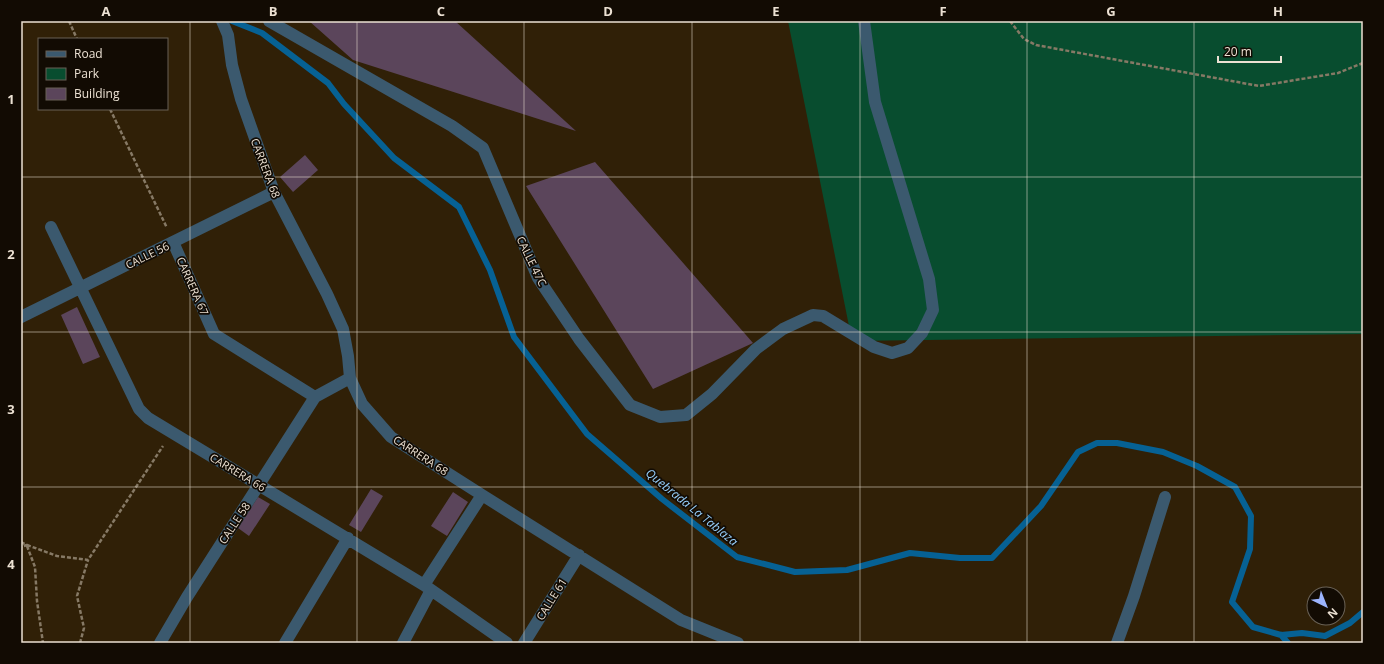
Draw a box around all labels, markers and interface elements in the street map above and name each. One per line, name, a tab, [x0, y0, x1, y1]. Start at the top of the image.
text: A	[102, 2, 111, 20]
text: B	[269, 2, 278, 20]
text: C	[437, 2, 445, 20]
text: D	[603, 2, 613, 20]
text: E	[772, 2, 780, 20]
text: F	[939, 2, 947, 20]
text: G	[1106, 2, 1116, 20]
text: H	[1273, 2, 1283, 20]
legend	[38, 38, 168, 110]
scale bar	[1218, 38, 1281, 64]
text: 20 m	[1224, 43, 1252, 60]
text: Road	[74, 45, 103, 62]
text: Park	[74, 65, 100, 82]
text: Building	[74, 85, 120, 102]
text: 1	[7, 90, 15, 108]
street label: CARRERA 68	[248, 136, 284, 200]
street label: CALLE 47C	[513, 234, 551, 289]
street label: CALLE 56	[123, 238, 171, 272]
text: 2	[7, 245, 15, 263]
street label: CARRERA 67	[173, 254, 213, 318]
text: 3	[7, 400, 15, 418]
street label: CARRERA 68	[391, 432, 451, 478]
street label: CARRERA 66	[207, 449, 269, 495]
water label: Quebrada La Tablaza	[642, 464, 742, 550]
street label: CALLE 58	[215, 499, 253, 547]
text: 4	[7, 555, 15, 573]
street label: CALLE 61	[532, 575, 570, 623]
north arrow	[1306, 586, 1346, 626]
text: N	[1325, 605, 1342, 622]

